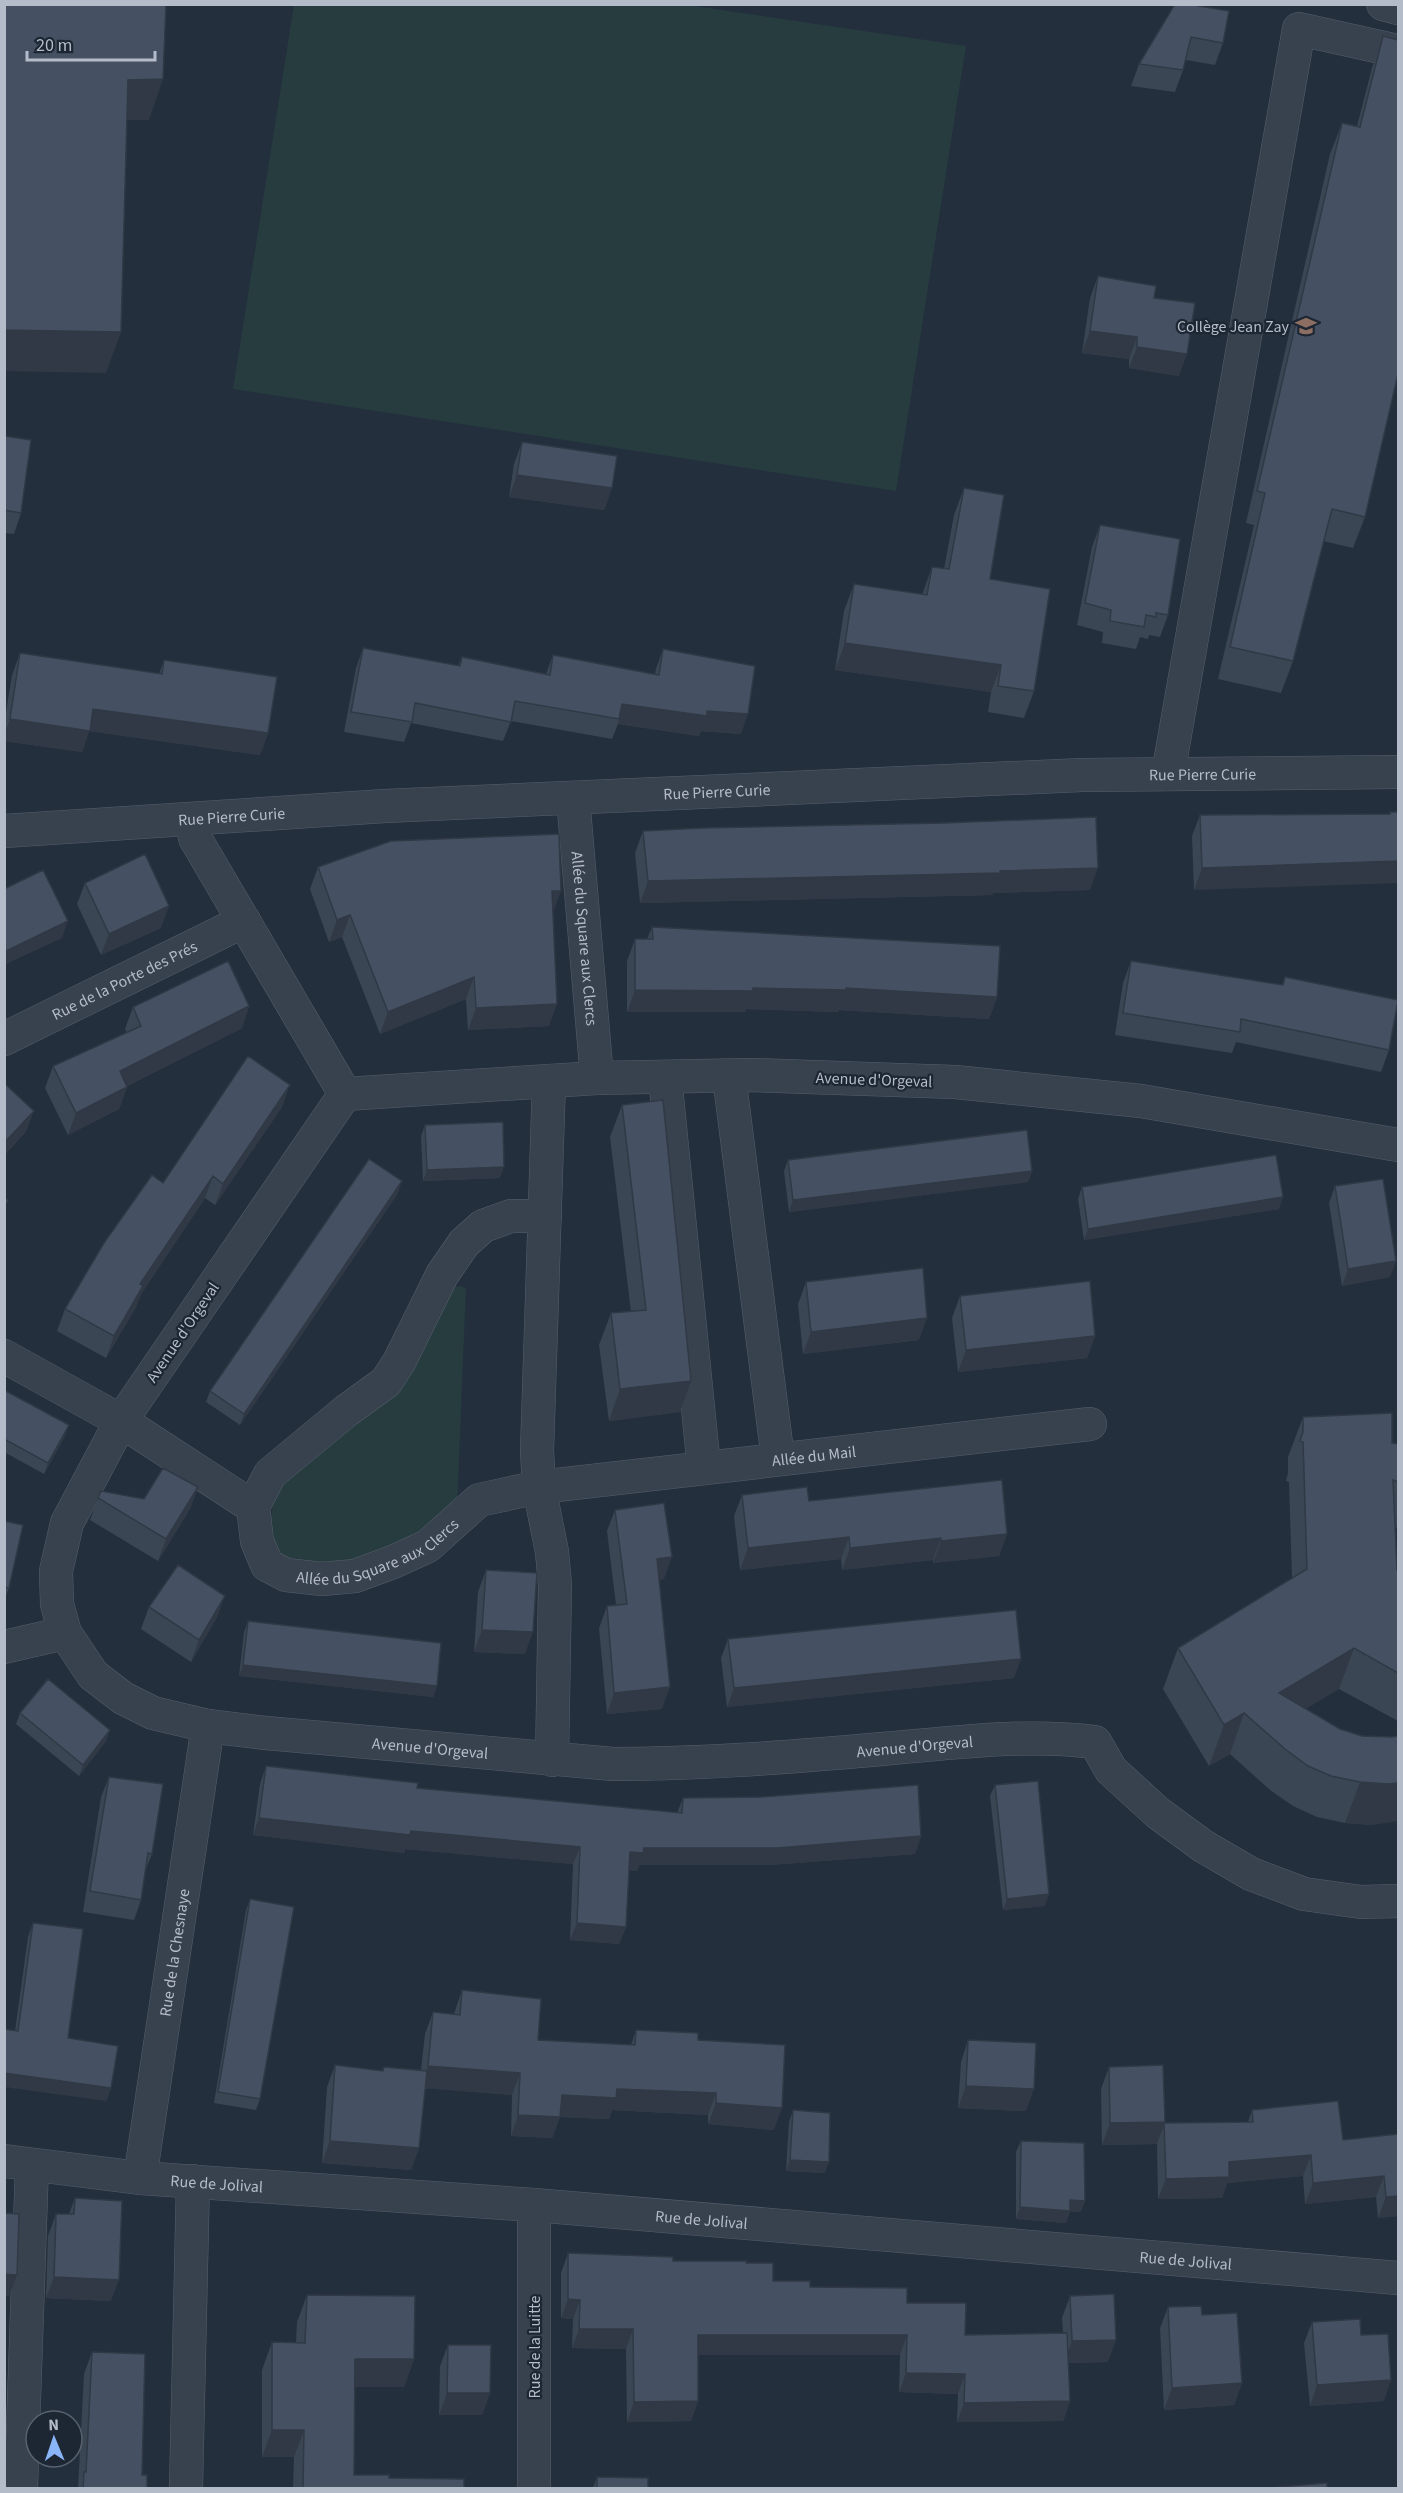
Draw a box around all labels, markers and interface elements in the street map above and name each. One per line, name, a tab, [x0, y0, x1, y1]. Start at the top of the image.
scale bar	[27, 24, 154, 62]
text: 20 m	[36, 33, 72, 58]
school or university icon: Collège Jean Zay	[1294, 314, 1318, 338]
place label: Collège Jean Zay	[1177, 316, 1290, 338]
street label: Rue Pierre Curie	[1149, 763, 1256, 786]
street label: Rue Pierre Curie	[663, 779, 771, 806]
street label: Rue Pierre Curie	[177, 803, 286, 832]
street label: Allée du Square aux Clercs	[566, 850, 603, 1027]
street label: Rue de la Porte des Prés	[48, 936, 201, 1026]
street label: Avenue d'Orgeval	[815, 1067, 933, 1093]
street label: Avenue d'Orgeval	[141, 1278, 225, 1387]
street label: Allée du Mail	[771, 1441, 857, 1472]
street label: Allée du Square aux Clercs	[295, 1513, 464, 1591]
street label: Avenue d'Orgeval	[856, 1731, 974, 1763]
street label: Avenue d'Orgeval	[371, 1733, 489, 1765]
street label: Rue de la Chesnaye	[154, 1887, 195, 2018]
street label: Rue de Jolival	[170, 2170, 264, 2198]
street label: Rue de Jolival	[654, 2205, 748, 2235]
street label: Rue de Jolival	[1138, 2246, 1233, 2276]
street label: Rue de la Luitte	[524, 2296, 546, 2398]
north arrow	[24, 2409, 84, 2469]
text: N	[48, 2414, 59, 2436]

